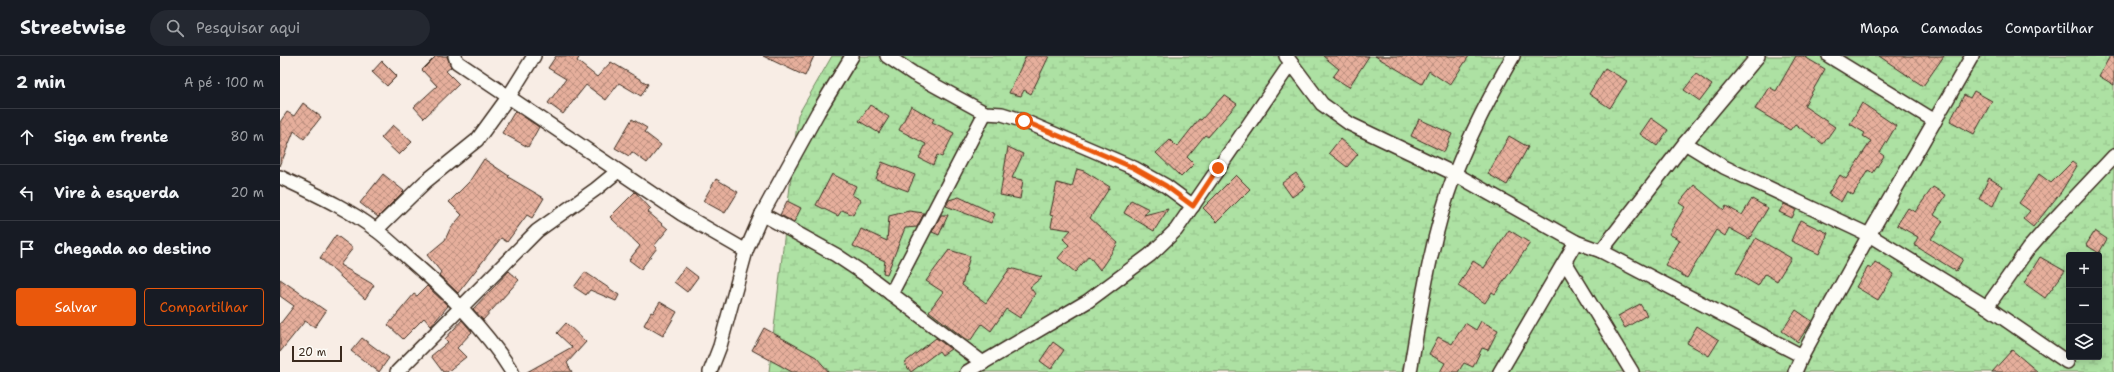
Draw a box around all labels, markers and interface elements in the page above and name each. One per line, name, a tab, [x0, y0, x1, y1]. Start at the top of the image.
search box	[150, 10, 430, 46]
text: Streetwise	[20, 15, 126, 40]
icon: search	[164, 17, 186, 39]
text: Pesquisar aqui	[196, 18, 300, 38]
text: Mapa	[1860, 19, 1899, 37]
text: Camadas	[1921, 19, 1983, 37]
text: Compartilhar	[2005, 19, 2094, 37]
text: 2 min	[16, 71, 66, 93]
text: A pé · 100 m	[184, 74, 264, 91]
route start	[1015, 112, 1033, 130]
icon: ahead	[16, 126, 38, 148]
text: Siga em frente	[54, 127, 169, 147]
text: 80 m	[230, 128, 264, 145]
route end	[1209, 159, 1227, 177]
icon: left	[16, 182, 38, 204]
text: Vire à esquerda	[54, 183, 179, 203]
text: 20 m	[231, 184, 264, 201]
icon: arrive	[16, 238, 38, 260]
text: Chegada ao destino	[54, 239, 211, 259]
map controls	[2066, 252, 2102, 360]
button: +	[2066, 252, 2102, 288]
button: Salvar	[16, 288, 136, 326]
button: Compartilhar	[144, 288, 264, 326]
button: −	[2066, 288, 2102, 324]
button: layers	[2066, 324, 2102, 360]
scale bar	[292, 344, 342, 363]
text: 20 m	[298, 345, 326, 360]

